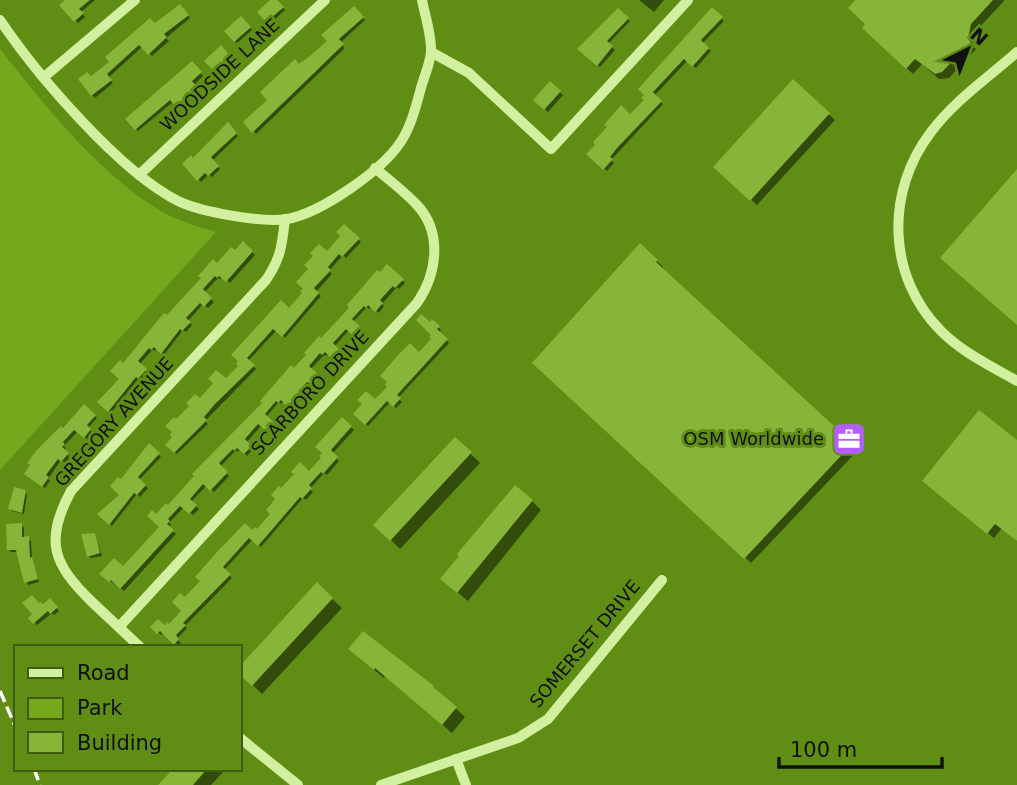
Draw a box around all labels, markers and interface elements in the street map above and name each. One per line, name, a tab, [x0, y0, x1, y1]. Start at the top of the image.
street label: WOODSIDE LANE	[156, 14, 284, 135]
north arrow	[933, 14, 1003, 84]
text: N	[966, 23, 993, 50]
street label: SCARBORO DRIVE	[246, 326, 373, 459]
street label: GREGORY AVENUE	[50, 353, 177, 491]
office icon: OSM Worldwide	[830, 420, 868, 458]
place label: OSM Worldwide	[683, 428, 824, 449]
street label: SOMERSET DRIVE	[525, 576, 644, 712]
legend	[14, 645, 242, 771]
text: Road	[77, 661, 130, 685]
text: Park	[77, 696, 123, 720]
scale bar	[779, 726, 942, 770]
text: Building	[77, 731, 162, 755]
text: 100 m	[790, 738, 857, 762]

